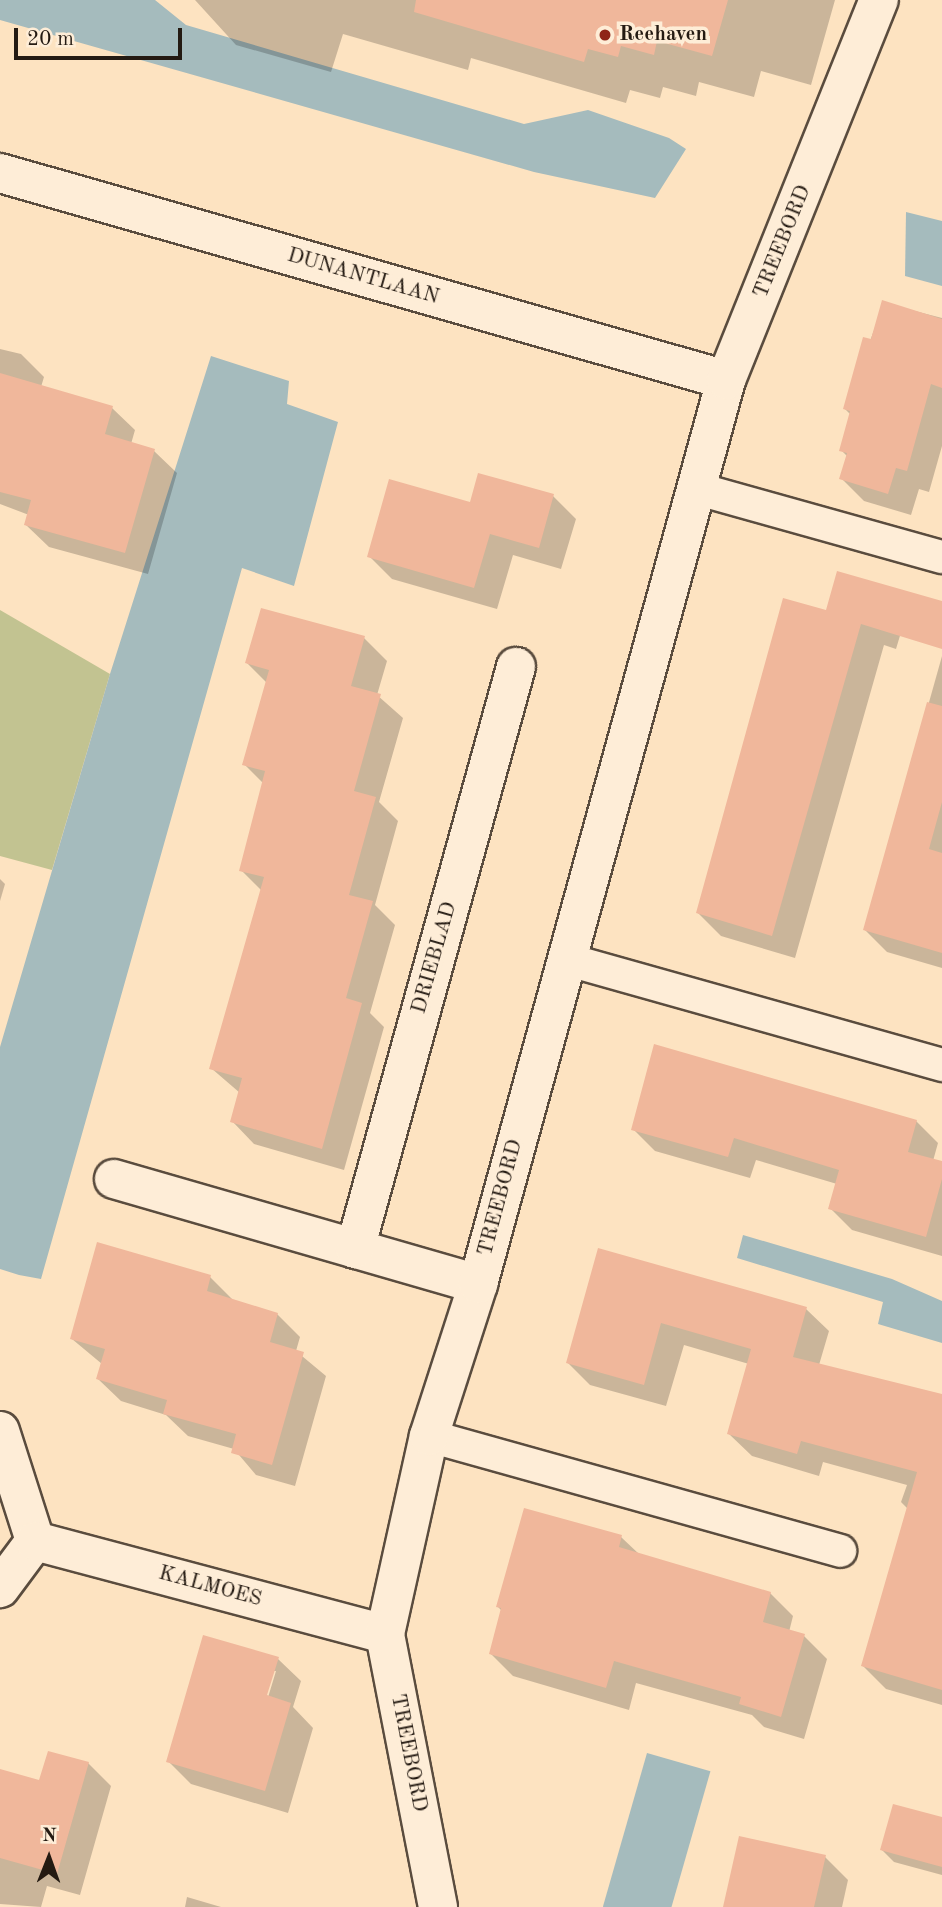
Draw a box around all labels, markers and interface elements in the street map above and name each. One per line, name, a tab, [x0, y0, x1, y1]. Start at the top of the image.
scale bar	[18, 14, 186, 58]
place label: Reehaven	[619, 22, 707, 48]
marker: Reehaven	[597, 27, 613, 43]
text: 20 m	[27, 29, 74, 50]
street label: TREEBORD	[749, 182, 817, 302]
street label: DUNANTLAAN	[284, 243, 442, 311]
street label: DRIEBLAD	[407, 899, 463, 1017]
street label: TREEBORD	[473, 1137, 529, 1259]
street label: KALMOES	[156, 1561, 264, 1613]
street label: TREEBORD	[384, 1692, 432, 1814]
north arrow	[14, 1823, 84, 1893]
text: N	[42, 1827, 57, 1846]

